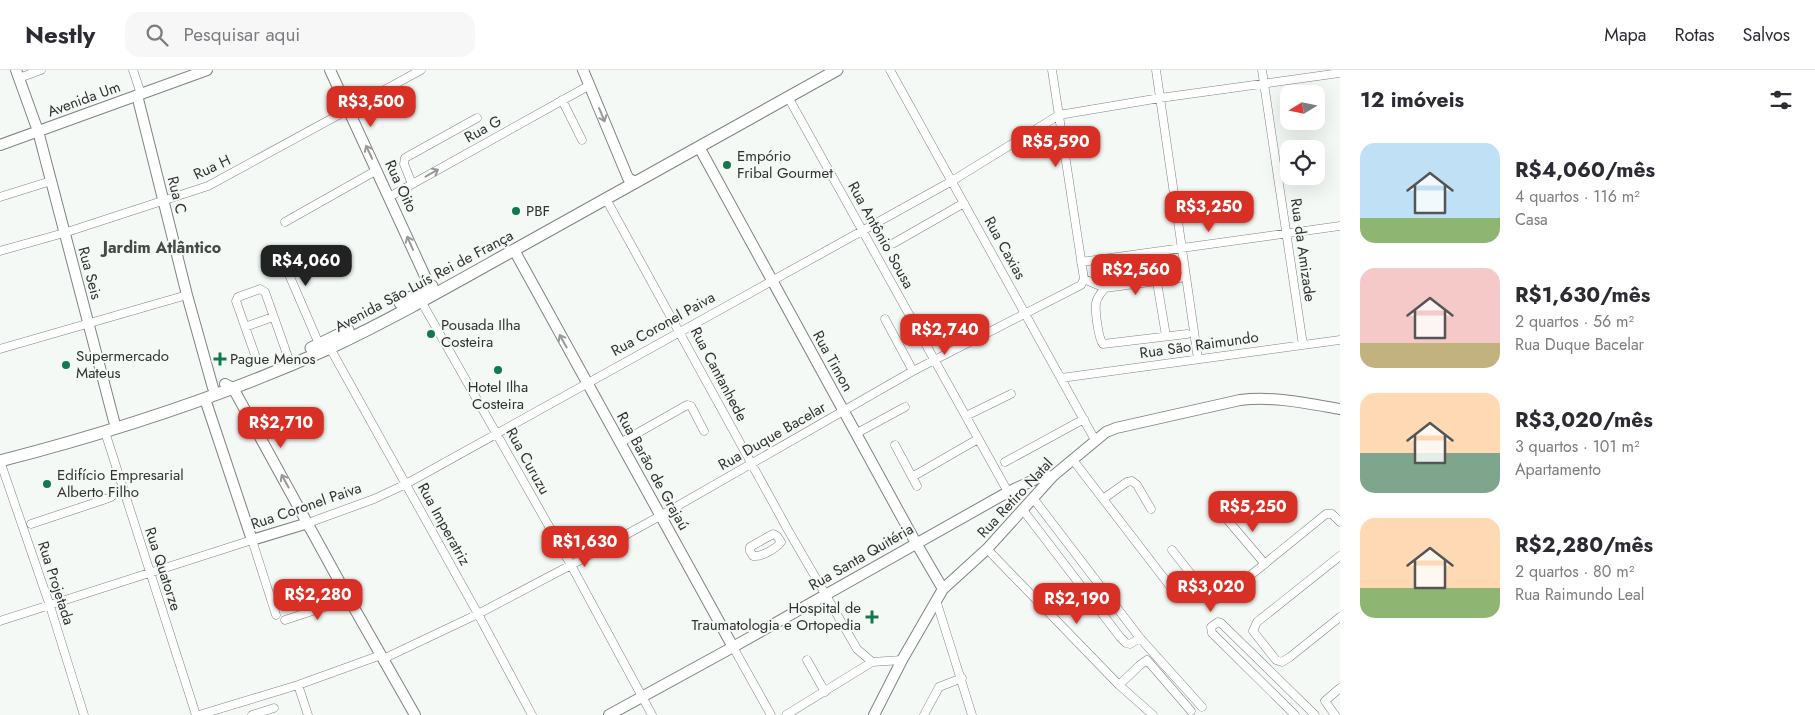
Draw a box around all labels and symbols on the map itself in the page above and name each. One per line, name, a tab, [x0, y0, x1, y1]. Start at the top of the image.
street label: Avenida Um	[44, 76, 124, 122]
pin: R$3,500	[325, 85, 417, 128]
north arrow	[1280, 85, 1325, 130]
one-way arrow	[598, 107, 608, 122]
street label: Rua G	[460, 110, 506, 148]
pin: R$5,590	[1010, 126, 1102, 168]
one-way arrow	[363, 145, 373, 160]
place label: Empório Fribal Gourmet	[737, 145, 833, 184]
street label: Rua H	[190, 149, 234, 185]
street label: Rua Oito	[379, 156, 423, 216]
marker: Empório Fribal Gourmet	[721, 159, 733, 171]
one-way arrow	[424, 168, 439, 178]
street label: Rua C	[162, 174, 192, 216]
street label: Rua Antônio Sousa	[842, 177, 920, 293]
pin: R$3,250	[1163, 190, 1255, 233]
street label: Rua da Amizade	[1285, 197, 1321, 303]
place label: PBF	[526, 200, 550, 222]
marker: PBF	[510, 205, 522, 217]
street label: Rua Caxias	[979, 213, 1031, 283]
street label: Avenida São Luís Rei de França	[331, 224, 517, 338]
district label: Jardim Atlântico	[100, 236, 221, 259]
one-way arrow	[405, 236, 415, 251]
street label: Rua Seis	[72, 244, 108, 302]
pin: R$4,060	[260, 244, 352, 287]
pin: R$2,560	[1090, 254, 1182, 296]
street label: Rua Coronel Paiva	[607, 286, 719, 362]
place label: Pousada Ilha Costeira	[441, 314, 521, 353]
pin: R$2,740	[899, 314, 991, 356]
street label: Rua Cantanhede	[685, 323, 753, 425]
street label: Rua São Raimundo	[1138, 326, 1260, 364]
street label: Rua Timon	[807, 327, 859, 395]
marker: Pousada Ilha Costeira	[425, 328, 437, 340]
one-way arrow	[558, 334, 568, 348]
place label: Supermercado Mateus	[76, 345, 169, 384]
place label: Pague Menos	[230, 348, 316, 370]
marker: Pague Menos	[214, 353, 226, 365]
marker: Supermercado Mateus	[60, 359, 72, 371]
marker: Hotel Ilha Costeira	[492, 364, 504, 376]
place label: Hotel Ilha Costeira	[468, 376, 528, 415]
street label: Rua Duque Bacelar	[714, 396, 831, 476]
pin: R$2,710	[235, 406, 327, 449]
street label: Rua Barão de Grajaú	[611, 408, 695, 534]
street label: Rua Curuzu	[500, 423, 556, 499]
street label: Rua Retiro Natal	[972, 453, 1058, 543]
place label: Edifício Empresarial Alberto Filho	[57, 464, 184, 503]
one-way arrow	[279, 474, 289, 488]
street label: Rua Coronel Paiva	[248, 477, 364, 535]
marker: Edifício Empresarial Alberto Filho	[41, 478, 53, 490]
street label: Rua Imperatriz	[412, 479, 476, 569]
pin: R$5,250	[1207, 490, 1299, 533]
street label: Rua Santa Quitéria	[804, 518, 918, 596]
street label: Rua Quatorze	[139, 524, 187, 614]
pin: R$1,630	[539, 526, 631, 568]
street label: Rua Projetada	[32, 538, 80, 628]
pin: R$3,020	[1165, 570, 1257, 613]
pin: R$2,280	[272, 578, 364, 621]
pin: R$2,190	[1031, 582, 1123, 625]
place label: Hospital de Traumatologia e Ortopedia	[692, 597, 861, 636]
marker: Hospital de Traumatologia e Ortopedia	[865, 610, 879, 624]

